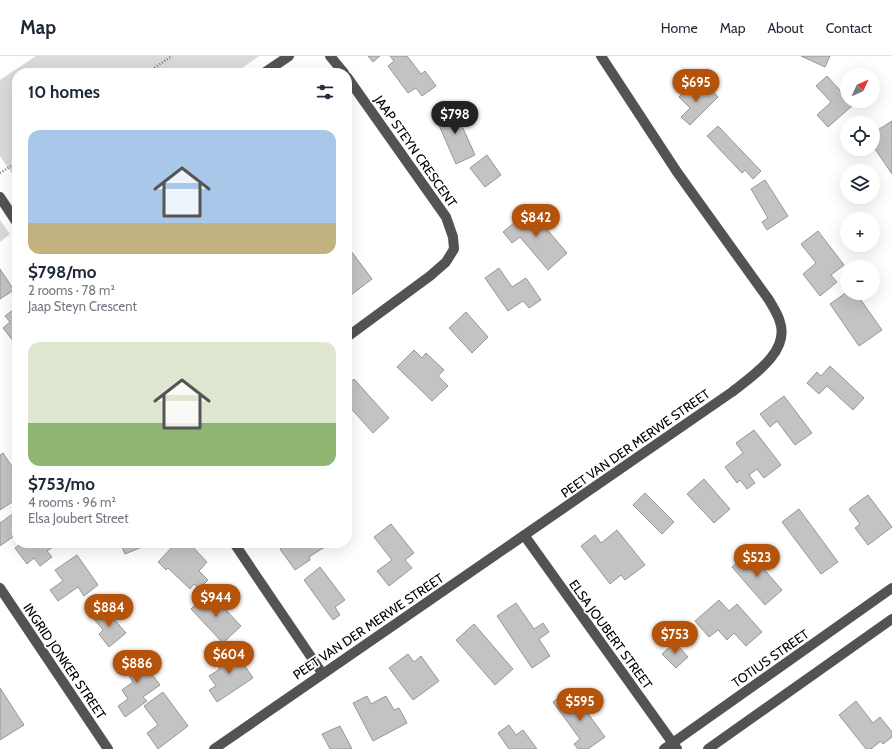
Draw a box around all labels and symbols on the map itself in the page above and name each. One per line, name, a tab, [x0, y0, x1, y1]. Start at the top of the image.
north arrow	[840, 68, 880, 108]
pin: $695	[672, 69, 720, 103]
street label: JAAP STEYN CRESCENT	[371, 91, 461, 210]
pin: $798	[431, 101, 479, 135]
pin: $842	[512, 204, 560, 238]
street label: PEET VAN DER MERWE STREET	[557, 385, 713, 501]
pin: $523	[733, 544, 781, 578]
street label: PEET VAN DER MERWE STREET	[290, 570, 446, 682]
street label: ELSA JOUBERT STREET	[566, 576, 656, 692]
pin: $944	[192, 584, 240, 618]
pin: $884	[85, 594, 133, 628]
street label: INGRID JONKER STREET	[20, 600, 110, 722]
pin: $753	[651, 621, 699, 655]
street label: TOTIUS STREET	[728, 626, 812, 690]
pin: $604	[205, 641, 253, 675]
pin: $886	[113, 650, 161, 684]
pin: $595	[556, 688, 604, 722]

